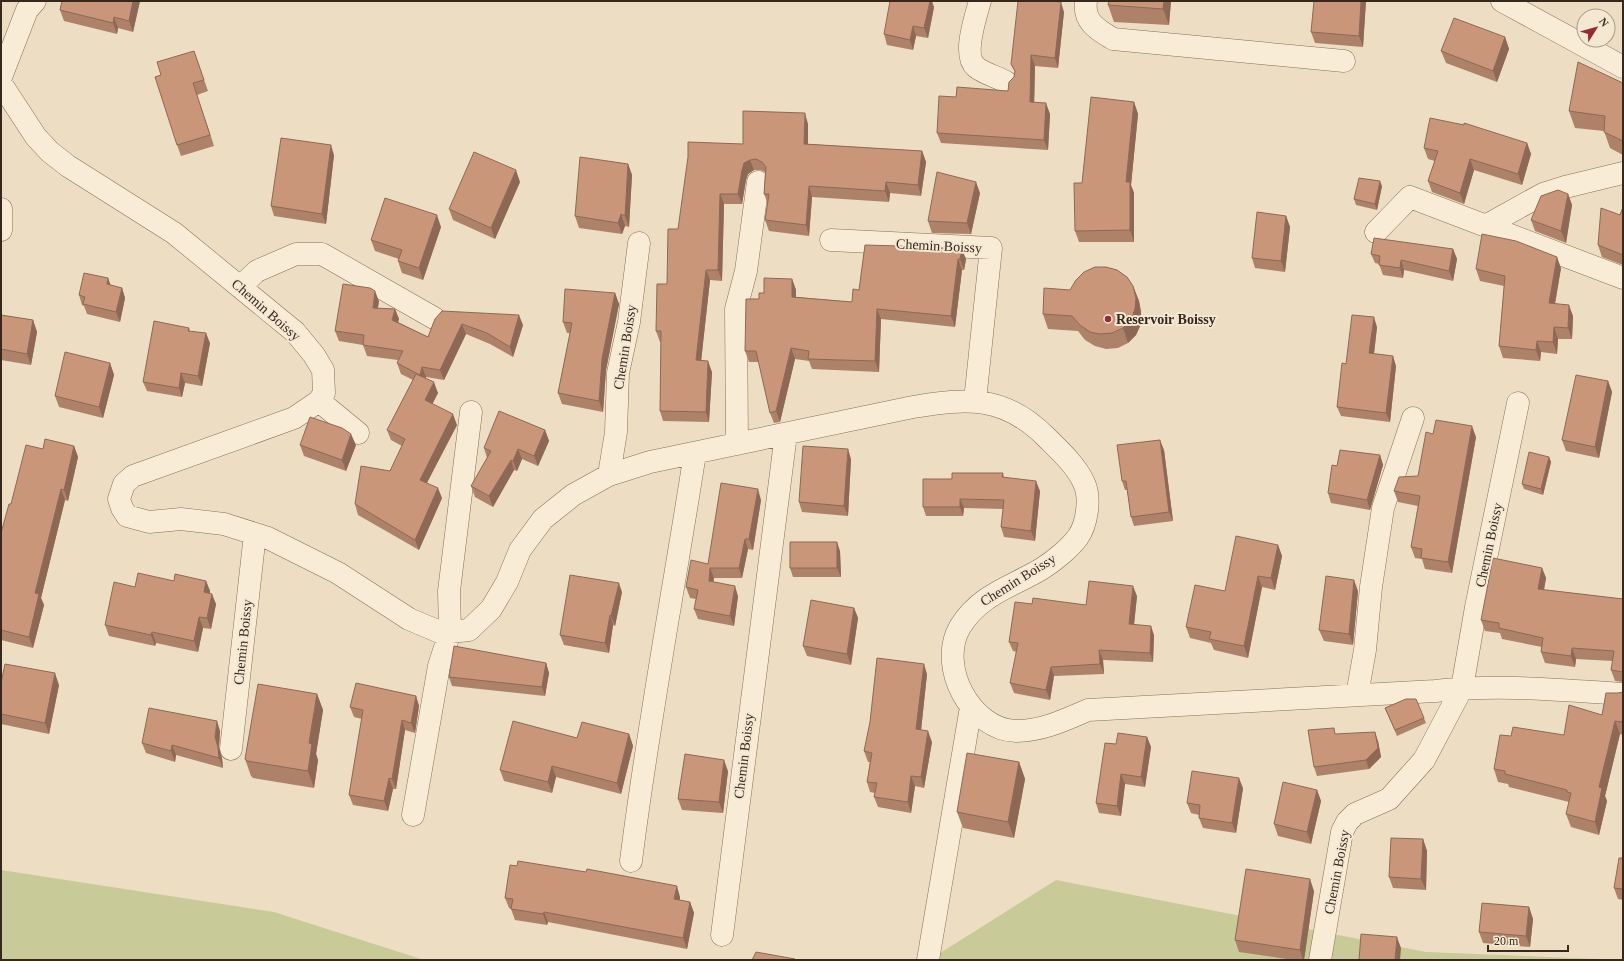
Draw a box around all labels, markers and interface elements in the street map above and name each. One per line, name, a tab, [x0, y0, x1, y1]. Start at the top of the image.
north arrow	[1576, 8, 1616, 48]
text: N	[1597, 15, 1611, 29]
street label: Chemin Boissy	[896, 236, 982, 256]
street label: Chemin Boissy	[229, 276, 303, 344]
street label: Chemin Boissy	[611, 303, 639, 391]
place label: Reservoir Boissy	[1116, 312, 1216, 327]
marker: Reservoir Boissy	[1103, 314, 1113, 324]
street label: Chemin Boissy	[1473, 501, 1505, 589]
street label: Chemin Boissy	[978, 551, 1058, 609]
street label: Chemin Boissy	[231, 598, 255, 686]
street label: Chemin Boissy	[731, 712, 757, 800]
street label: Chemin Boissy	[1321, 828, 1353, 916]
scale bar	[1488, 927, 1568, 953]
text: 20 m	[1494, 934, 1519, 948]

